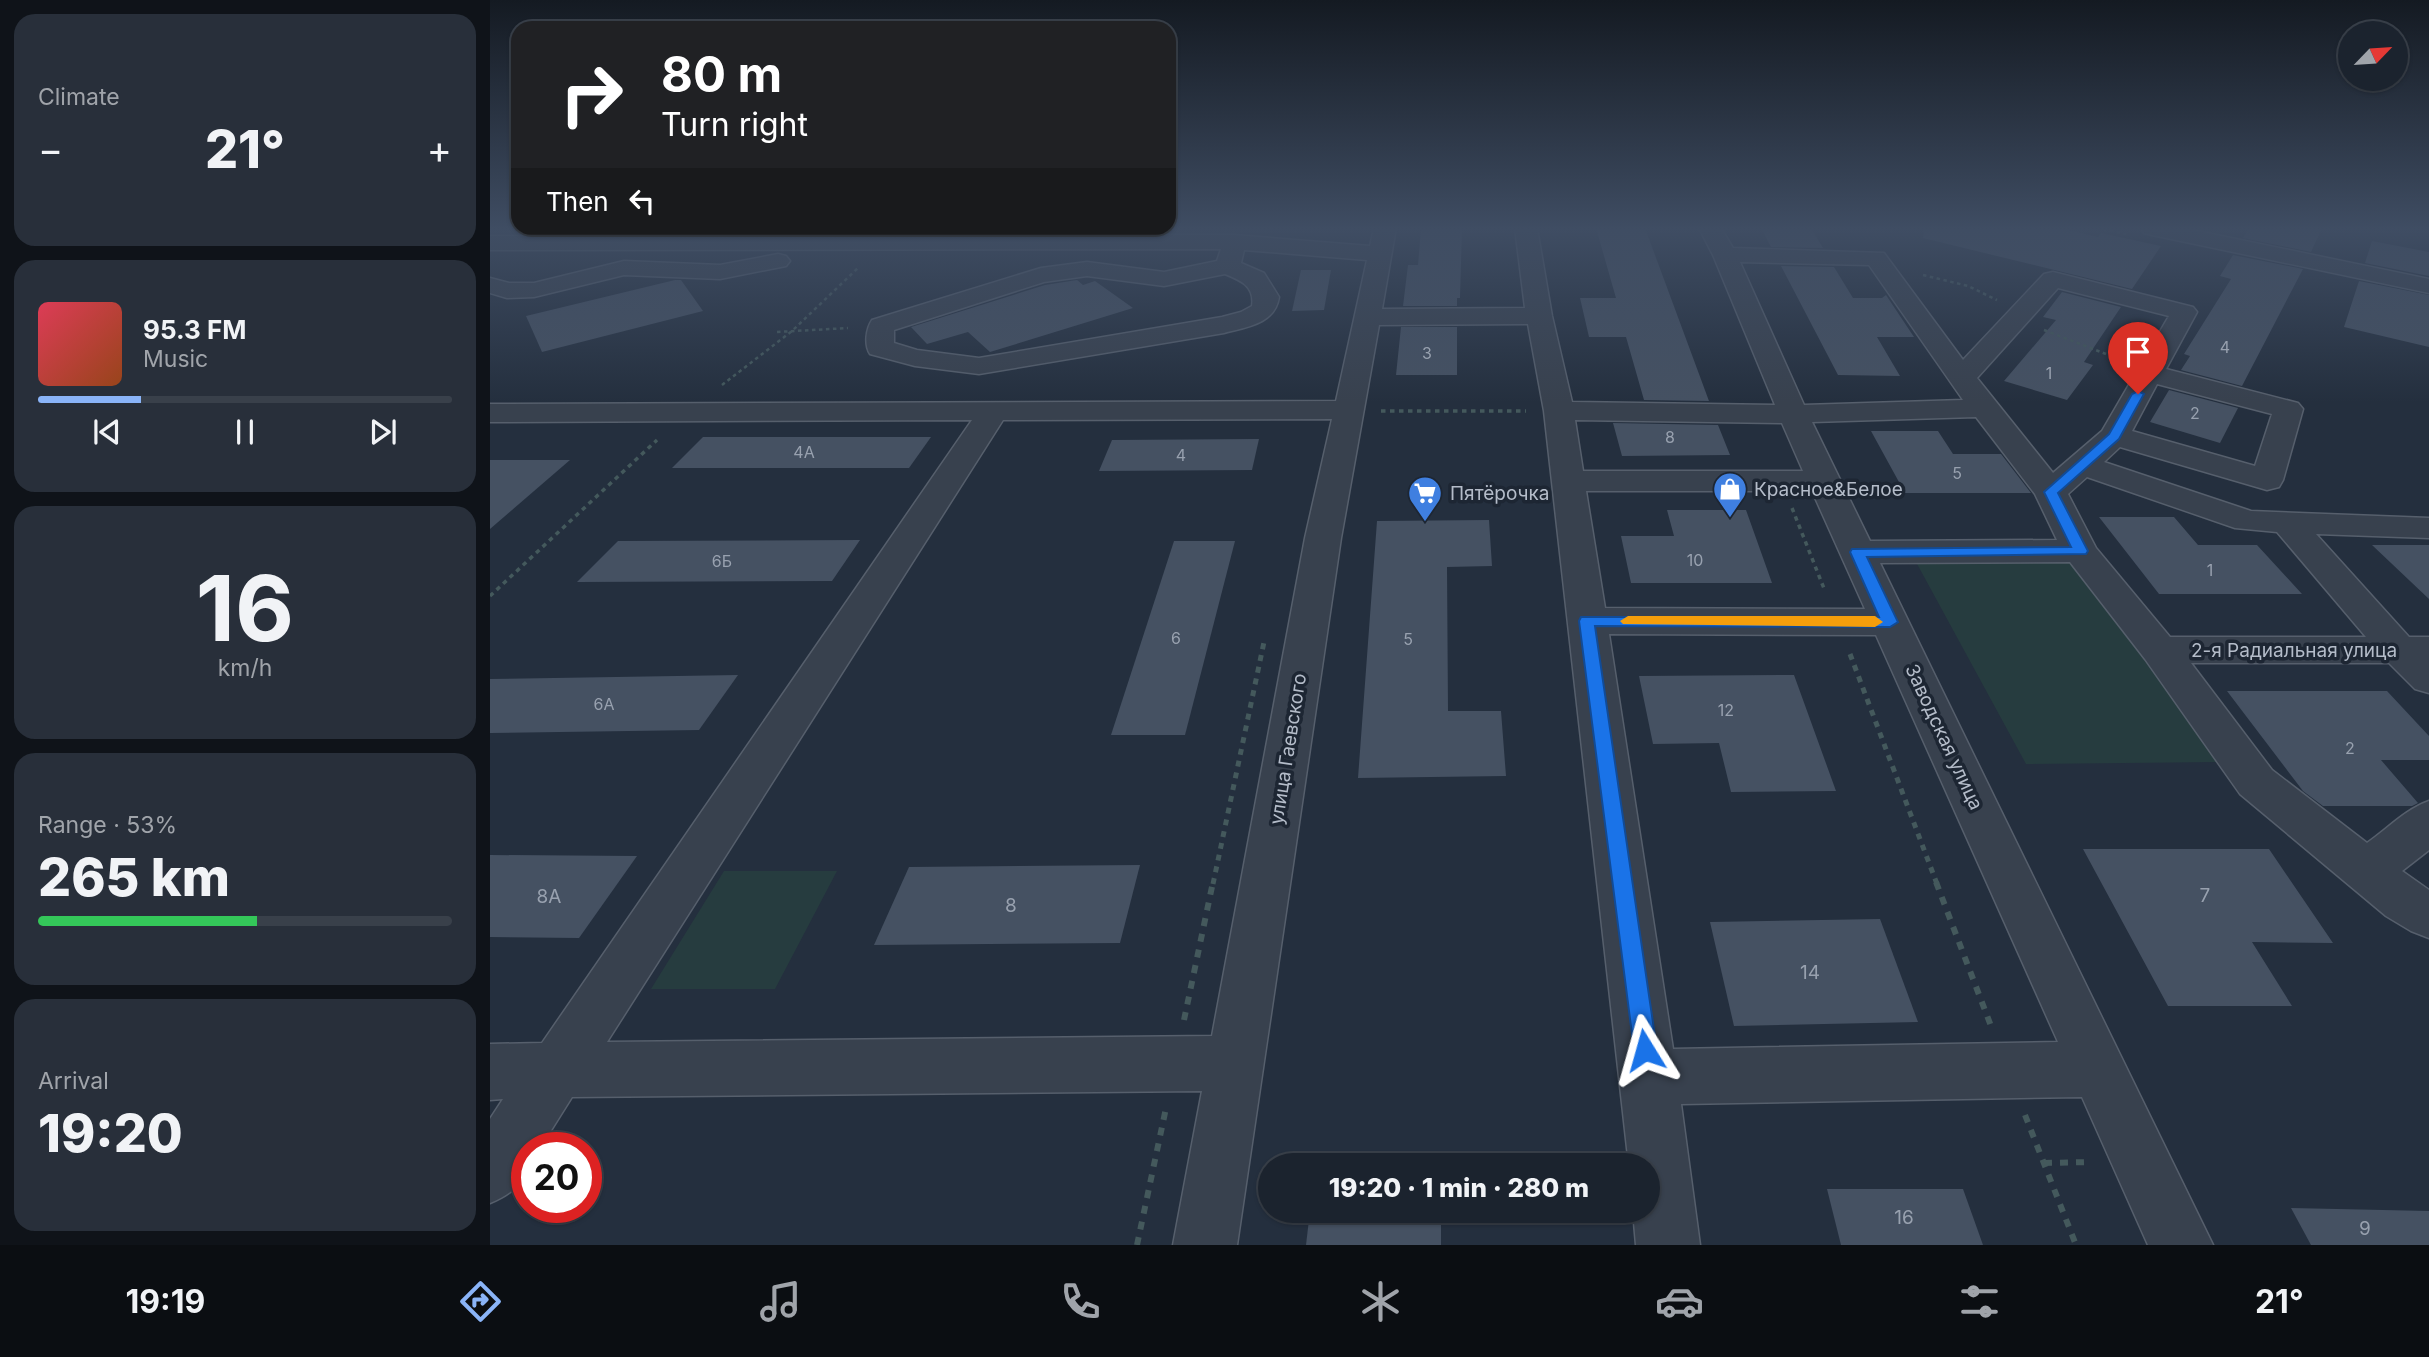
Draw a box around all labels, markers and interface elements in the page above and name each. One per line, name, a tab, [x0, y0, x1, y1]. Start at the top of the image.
north arrow	[2338, 21, 2408, 91]
map controls	[2338, 21, 2408, 91]
text: 80 m	[661, 45, 782, 104]
icon: right	[546, 49, 637, 140]
text: Climate	[38, 83, 120, 111]
text: Turn right	[661, 105, 808, 144]
text: 21°	[205, 118, 285, 181]
text: −	[38, 126, 63, 172]
text: +	[427, 126, 452, 172]
icon: left	[623, 182, 661, 220]
text: Then	[546, 186, 609, 217]
text: 95.3 FM	[143, 314, 246, 345]
pin	[2108, 322, 2168, 394]
icon: arrive	[2119, 333, 2157, 371]
house number: 4	[2220, 337, 2230, 357]
house number: 3	[1422, 343, 1432, 363]
text: Music	[143, 345, 208, 373]
house number: 1	[2046, 363, 2052, 383]
house number: 2	[2190, 403, 2200, 423]
icon: previous	[88, 413, 126, 451]
icon: pause	[226, 413, 264, 451]
icon: next	[364, 413, 402, 451]
house number: 8	[1665, 427, 1675, 447]
house number: 4А	[793, 442, 815, 462]
house number: 4	[1176, 445, 1186, 465]
house number: 5	[1952, 463, 1962, 483]
shop icon: Красное&Белое	[1711, 470, 1749, 519]
supermarket icon: Пятёрочка	[1406, 474, 1444, 523]
place label: Красное&Белое	[1754, 478, 1903, 501]
place label: Пятёрочка	[1450, 482, 1549, 505]
house number: 10	[1687, 550, 1703, 570]
house number: 6Б	[712, 551, 732, 571]
text: 16	[196, 553, 294, 663]
house number: 1	[2207, 560, 2213, 580]
house number: 6	[1171, 628, 1181, 648]
house number: 5	[1403, 629, 1413, 649]
street label: 2-я Радиальная улица	[2191, 639, 2397, 662]
text: km/h	[218, 654, 272, 682]
street label: Заводская улица	[1900, 660, 1988, 814]
street label: улица Гаевского	[1265, 672, 1311, 826]
house number: 6А	[594, 694, 614, 714]
house number: 12	[1718, 700, 1734, 720]
house number: 2	[2345, 738, 2355, 758]
text: Range · 53%	[38, 811, 177, 839]
text: 265 km	[38, 846, 230, 909]
house number: 7	[2200, 884, 2210, 907]
house number: 8А	[537, 885, 561, 908]
house number: 8	[1005, 894, 1017, 917]
house number: 14	[1800, 961, 1820, 984]
position arrow	[1608, 1013, 1682, 1087]
text: Arrival	[38, 1067, 109, 1095]
text: 19:20	[38, 1102, 183, 1165]
speed limit sign: 20	[511, 1132, 602, 1223]
text: 19:20 · 1 min · 280 m	[1329, 1172, 1589, 1203]
house number: 16	[1894, 1206, 1914, 1229]
house number: 9	[2359, 1217, 2371, 1240]
icon: directions	[456, 1277, 505, 1326]
icon: music	[756, 1277, 805, 1326]
icon: phone	[1056, 1277, 1105, 1326]
icon: climate	[1356, 1277, 1405, 1326]
icon: car	[1655, 1277, 1704, 1326]
icon: filters	[1955, 1277, 2004, 1326]
text: 19:19	[125, 1282, 205, 1321]
text: 21°	[2255, 1282, 2304, 1321]

